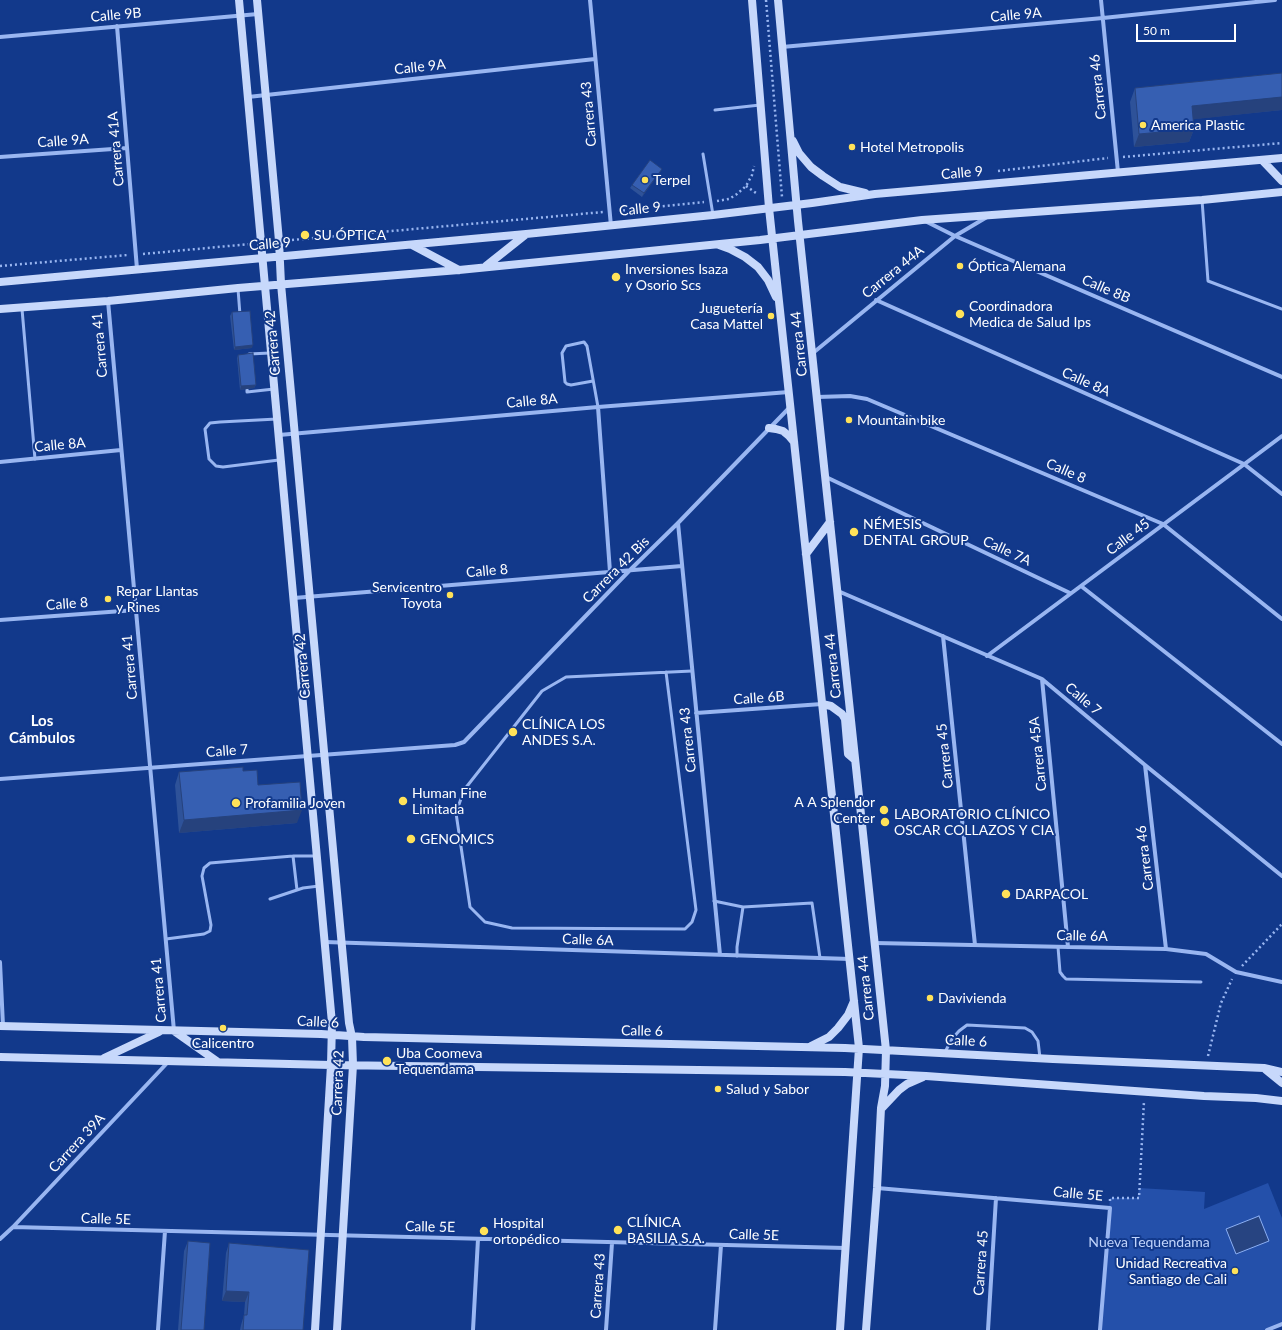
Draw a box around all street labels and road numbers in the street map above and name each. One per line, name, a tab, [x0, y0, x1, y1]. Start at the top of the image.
street label: Calle 9B	[90, 4, 142, 26]
street label: Calle 9A	[990, 4, 1042, 26]
street label: Carrera 46	[1086, 54, 1110, 120]
street label: Calle 9A	[394, 56, 446, 78]
street label: Carrera 43	[578, 81, 600, 147]
street label: Carrera 41A	[104, 111, 128, 187]
street label: Calle 9A	[37, 131, 89, 151]
street label: Calle 9	[940, 163, 984, 183]
street label: Calle 9	[618, 198, 662, 220]
street label: Calle 9	[248, 234, 292, 254]
street label: Carrera 44A	[859, 242, 927, 302]
street label: Calle 8B	[1079, 271, 1133, 307]
street label: Carrera 42	[262, 310, 284, 376]
street label: Carrera 44	[787, 311, 811, 377]
street label: Carrera 41	[89, 312, 111, 378]
street label: Calle 8A	[1059, 364, 1113, 400]
street label: Calle 8A	[506, 390, 558, 412]
street label: Calle 8A	[34, 434, 86, 456]
street label: Calle 8	[1043, 455, 1089, 487]
street label: Calle 45	[1103, 515, 1153, 559]
street label: Carrera 42 Bis	[579, 533, 653, 607]
street label: Calle 7A	[980, 533, 1034, 569]
street label: Calle 8	[465, 561, 509, 581]
street label: Calle 8	[45, 594, 89, 614]
street label: Carrera 42	[292, 633, 314, 699]
street label: Carrera 44	[821, 633, 845, 699]
street label: Carrera 41	[119, 634, 141, 700]
street label: Calle 7	[1062, 679, 1104, 719]
street label: Calle 6B	[733, 688, 785, 708]
street label: Carrera 43	[676, 707, 700, 773]
street label: Carrera 45A	[1026, 716, 1050, 792]
street label: Carrera 45	[933, 723, 957, 789]
street label: Calle 7	[205, 741, 249, 761]
street label: Carrera 46	[1133, 825, 1157, 891]
street label: Calle 6A	[1056, 927, 1108, 945]
street label: Calle 6A	[562, 931, 614, 949]
street label: Carrera 44	[854, 955, 878, 1021]
street label: Carrera 41	[148, 957, 170, 1023]
street label: Calle 6	[297, 1013, 339, 1031]
street label: Calle 6	[621, 1022, 663, 1040]
street label: Calle 6	[945, 1032, 987, 1050]
street label: Carrera 42	[328, 1050, 348, 1116]
street label: Carrera 39A	[45, 1110, 109, 1176]
street label: Calle 5E	[1052, 1183, 1104, 1205]
street label: Calle 5E	[81, 1210, 131, 1228]
street label: Calle 5E	[405, 1218, 455, 1236]
street label: Calle 5E	[729, 1226, 779, 1244]
street label: Carrera 45	[970, 1230, 992, 1296]
street label: Carrera 43	[587, 1253, 609, 1319]

